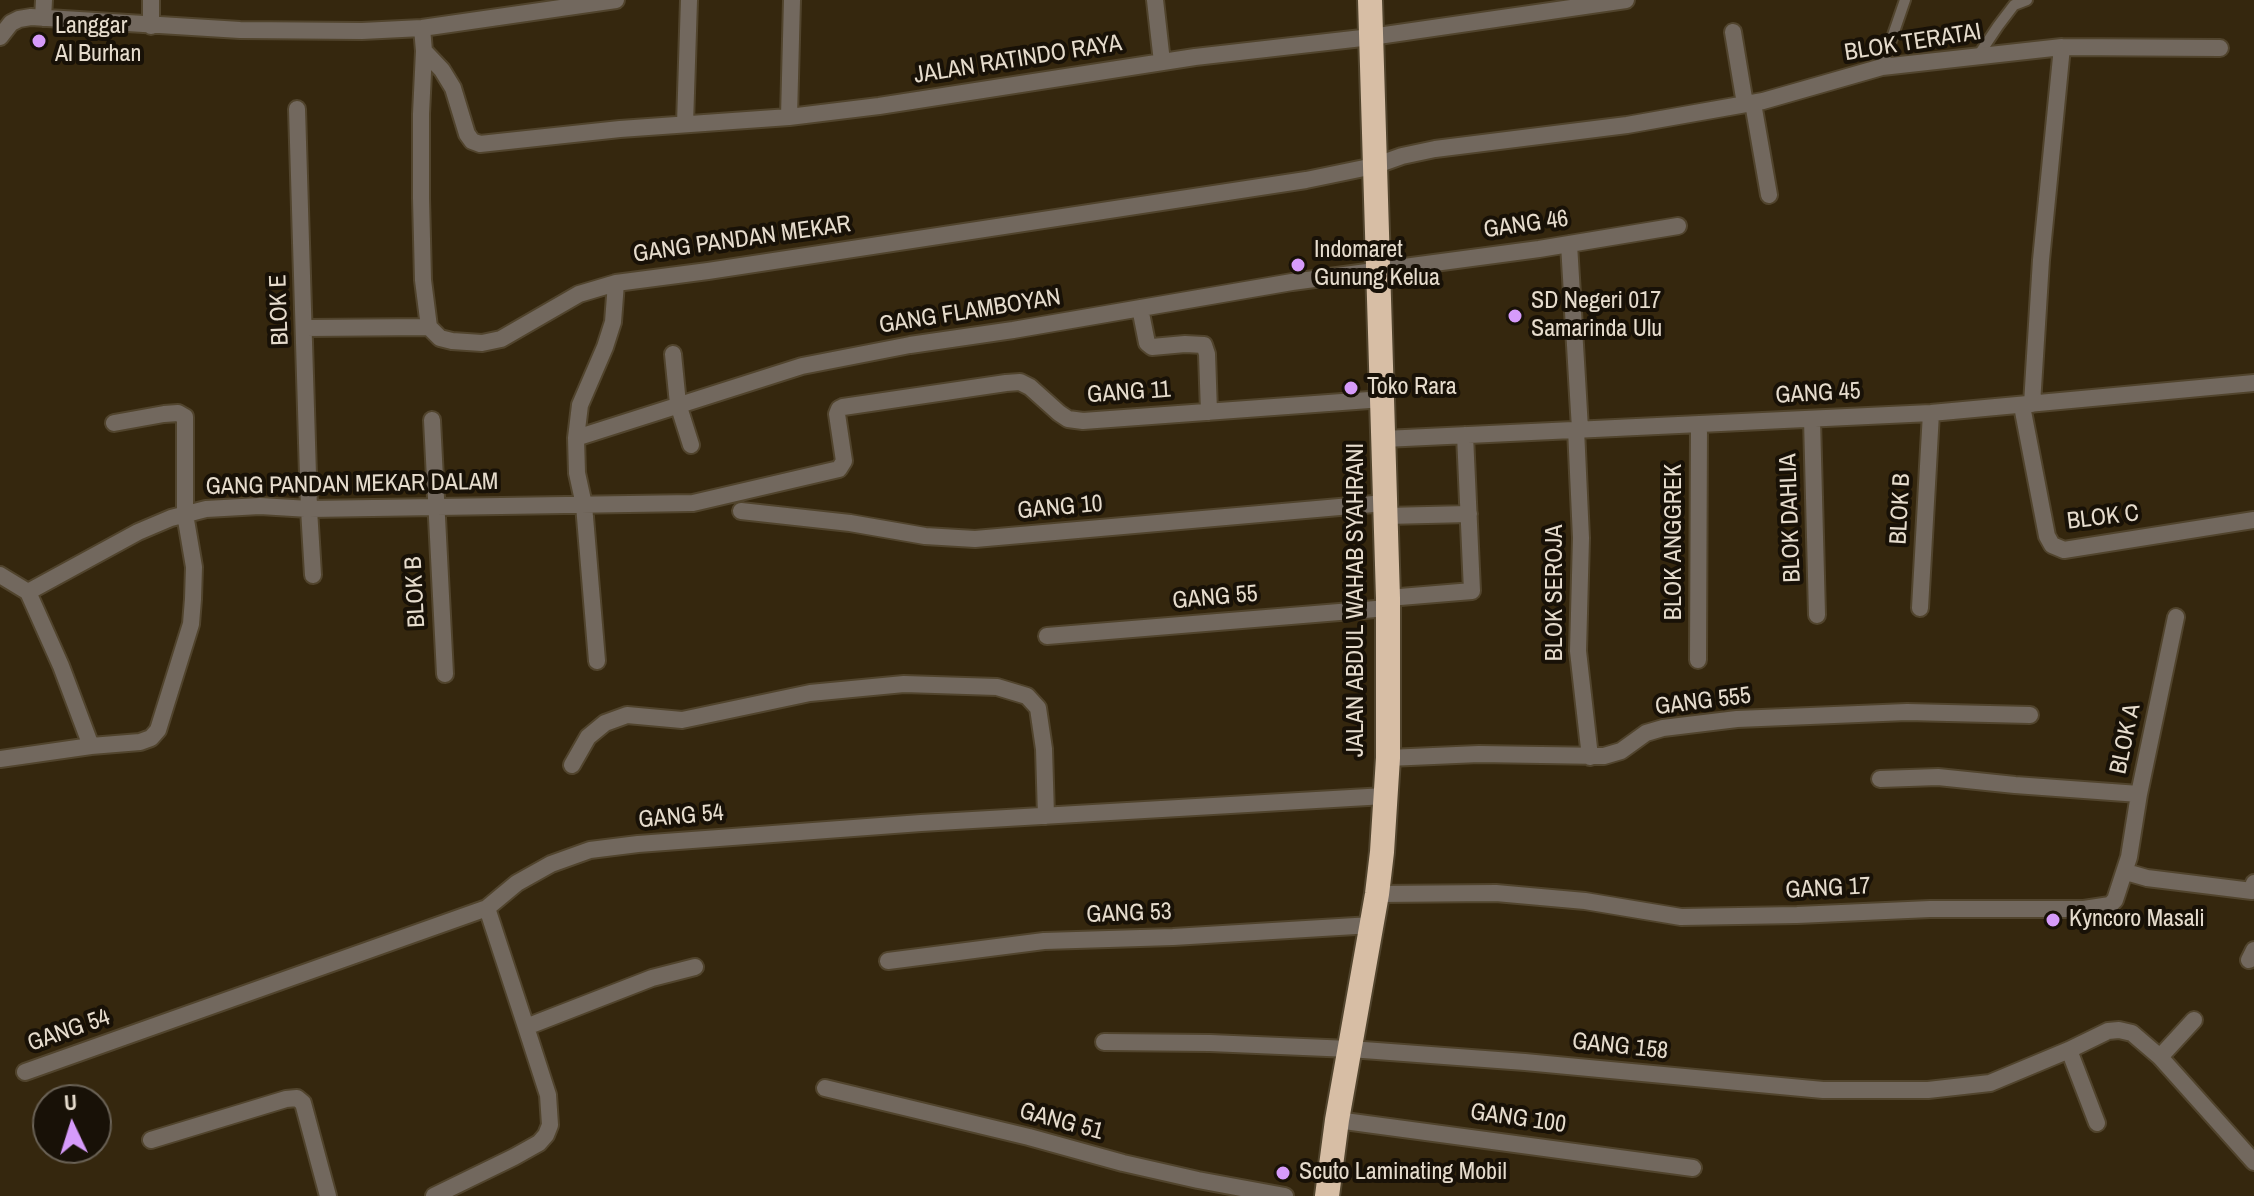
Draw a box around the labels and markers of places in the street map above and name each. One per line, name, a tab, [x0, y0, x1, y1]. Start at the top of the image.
place label: Langgar Al Burhan	[55, 13, 141, 69]
marker: Langgar Al Burhan	[30, 32, 48, 50]
place label: Indomaret Gunung Kelua	[1314, 237, 1440, 293]
marker: Indomaret Gunung Kelua	[1289, 256, 1307, 274]
place label: SD Negeri 017 Samarinda Ulu	[1531, 288, 1662, 344]
marker: SD Negeri 017 Samarinda Ulu	[1506, 307, 1524, 325]
place label: Toko Rara	[1367, 374, 1457, 402]
marker: Toko Rara	[1342, 379, 1360, 397]
place label: Kyncoro Masali	[2069, 906, 2205, 934]
marker: Kyncoro Masali	[2044, 911, 2062, 929]
place label: Scuto Laminating Mobil	[1299, 1159, 1507, 1187]
marker: Scuto Laminating Mobil	[1274, 1164, 1292, 1182]

